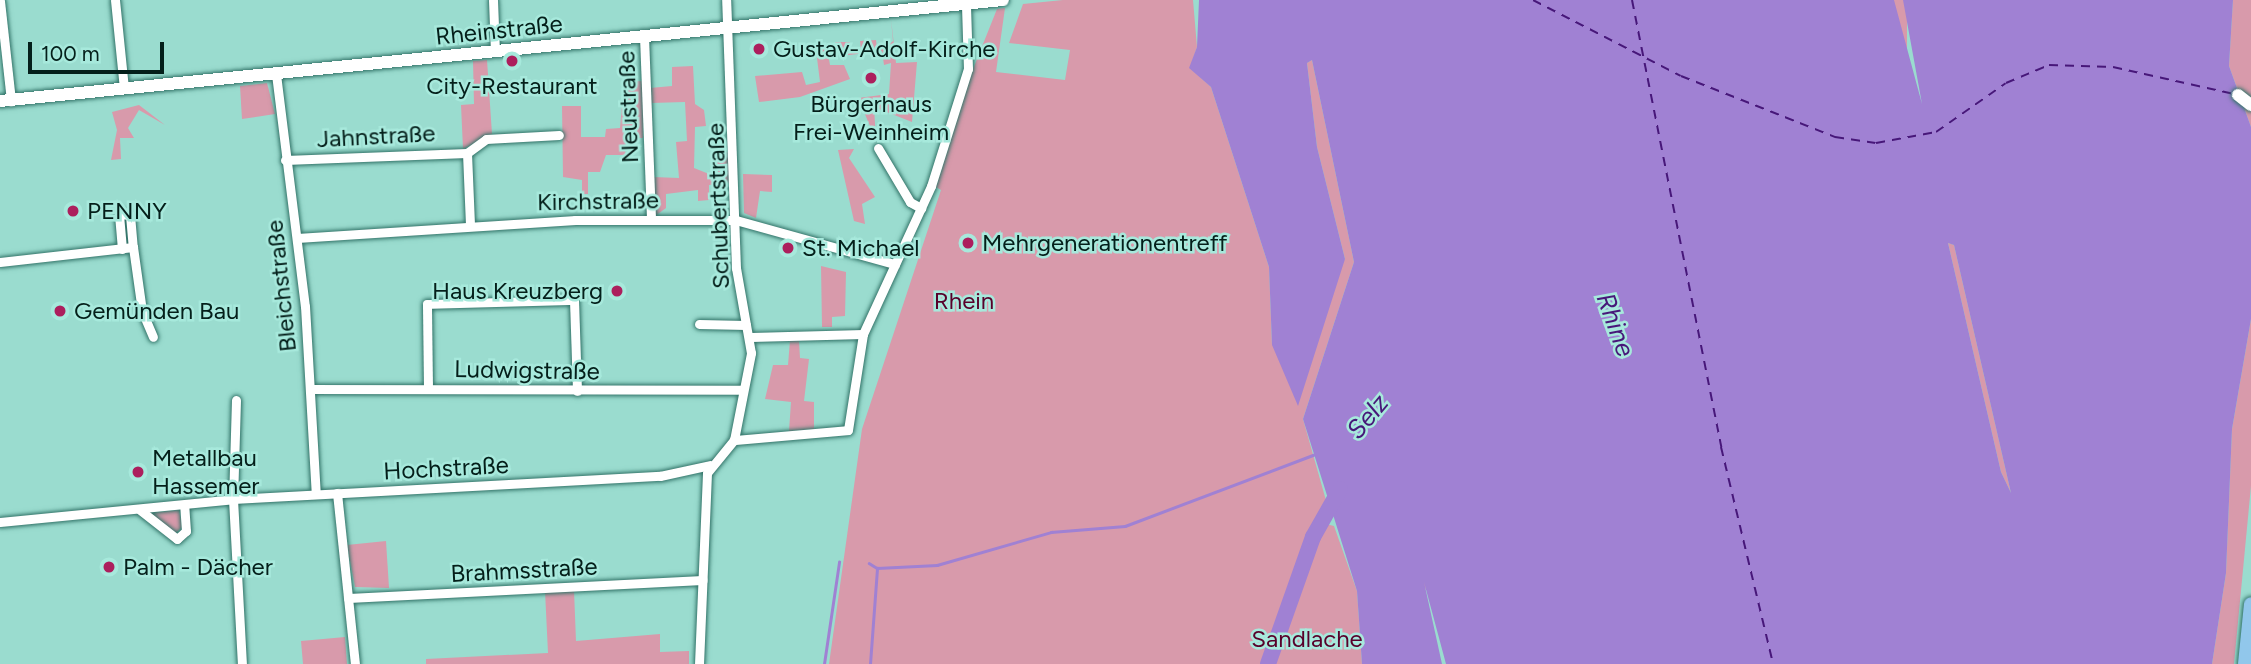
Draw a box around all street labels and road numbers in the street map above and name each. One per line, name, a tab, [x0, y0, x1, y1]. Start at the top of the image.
street label: Rheinstraße	[434, 9, 564, 51]
street label: Neustraße	[612, 50, 644, 164]
street label: Jahnstraße	[316, 119, 436, 153]
street label: Schubertstraße	[701, 122, 735, 290]
street label: Kirchstraße	[537, 186, 659, 216]
street label: Bleichstraße	[260, 219, 302, 353]
street label: Ludwigstraße	[454, 354, 600, 386]
street label: Hochstraße	[383, 450, 509, 486]
street label: Brahmsstraße	[450, 552, 598, 588]

